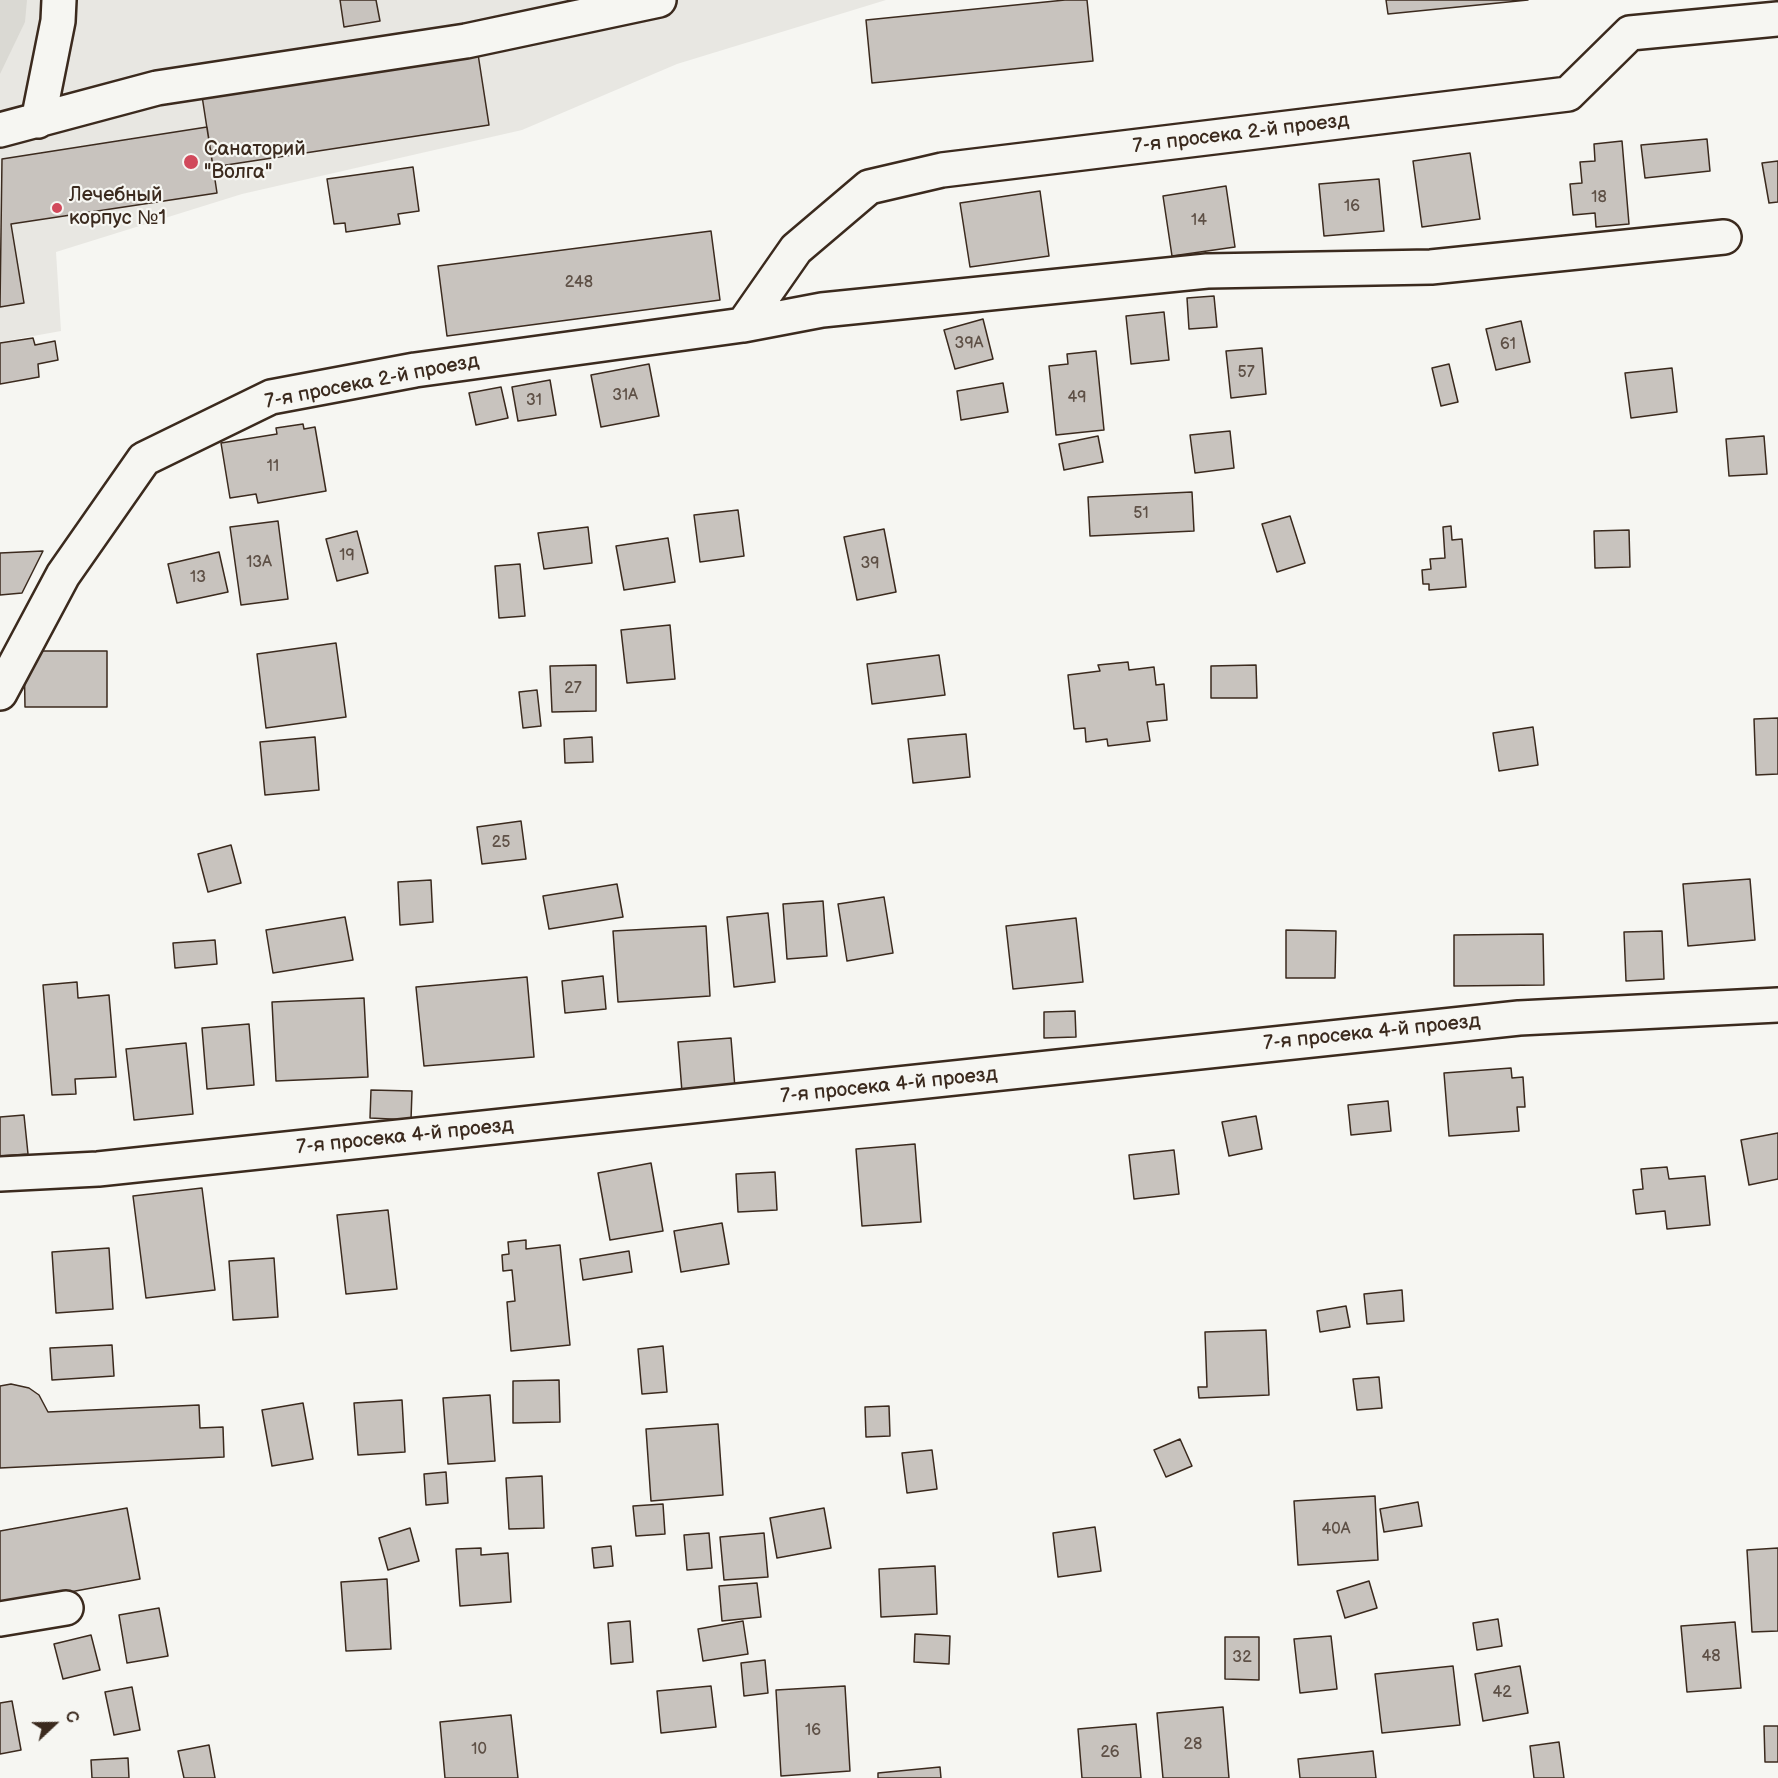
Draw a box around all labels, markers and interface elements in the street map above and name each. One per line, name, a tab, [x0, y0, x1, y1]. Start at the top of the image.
street label: 7-я просека 2-й проезд	[1132, 109, 1350, 159]
place label: Санаторий "Волга"	[204, 138, 306, 185]
marker: Санаторий "Волга"	[182, 153, 200, 171]
place label: Лечебный корпус №1	[69, 184, 166, 231]
house number: 18	[1591, 188, 1607, 208]
house number: 16	[1344, 197, 1360, 217]
marker: Лечебный корпус №1	[50, 201, 64, 215]
house number: 14	[1191, 211, 1207, 231]
house number: 248	[565, 273, 593, 293]
house number: 39А	[955, 334, 983, 354]
house number: 61	[1500, 335, 1516, 355]
street label: 7-я просека 2-й проезд	[263, 349, 481, 415]
house number: 57	[1237, 363, 1255, 383]
house number: 31А	[612, 386, 638, 406]
house number: 49	[1067, 388, 1087, 408]
house number: 31	[526, 391, 542, 411]
house number: 11	[267, 457, 279, 477]
house number: 51	[1133, 504, 1149, 524]
house number: 19	[339, 546, 355, 566]
house number: 13А	[246, 553, 272, 573]
house number: 39	[860, 554, 880, 574]
house number: 13	[190, 568, 206, 588]
house number: 27	[564, 679, 582, 699]
house number: 25	[492, 833, 510, 853]
street label: 7-я просека 4-й проезд	[1262, 1010, 1482, 1056]
street label: 7-я просека 4-й проезд	[779, 1063, 999, 1109]
street label: 7-я просека 4-й проезд	[295, 1114, 515, 1160]
house number: 40А	[1322, 1520, 1350, 1540]
house number: 48	[1701, 1647, 1721, 1667]
house number: 32	[1232, 1648, 1252, 1668]
house number: 42	[1492, 1683, 1512, 1703]
north arrow	[24, 1694, 84, 1754]
text: С	[60, 1708, 82, 1726]
house number: 16	[805, 1721, 821, 1741]
house number: 28	[1184, 1735, 1202, 1755]
house number: 10	[471, 1740, 487, 1760]
house number: 26	[1100, 1743, 1120, 1763]

